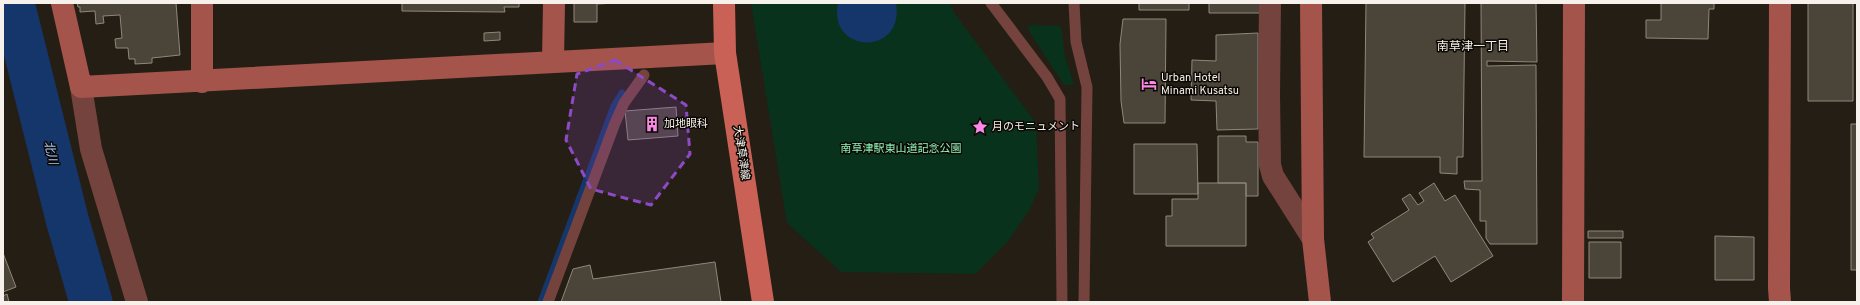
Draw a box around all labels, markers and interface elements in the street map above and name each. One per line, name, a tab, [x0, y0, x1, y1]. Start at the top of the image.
district label: 南草津一丁目	[1437, 39, 1509, 55]
place label: Urban Hotel Minami Kusatsu	[1161, 71, 1239, 98]
hotel icon: Urban Hotel Minami Kusatsu	[1140, 75, 1158, 93]
building icon: 加地眼科	[643, 115, 661, 133]
place label: 加地眼科	[664, 117, 708, 131]
place icon: 月のモニュメント	[971, 118, 989, 136]
place label: 月のモニュメント	[992, 120, 1080, 134]
street label: 大津草津線	[730, 125, 752, 181]
water label: 北川	[39, 139, 61, 169]
park label: 南草津駅東山道記念公園	[841, 142, 962, 156]

